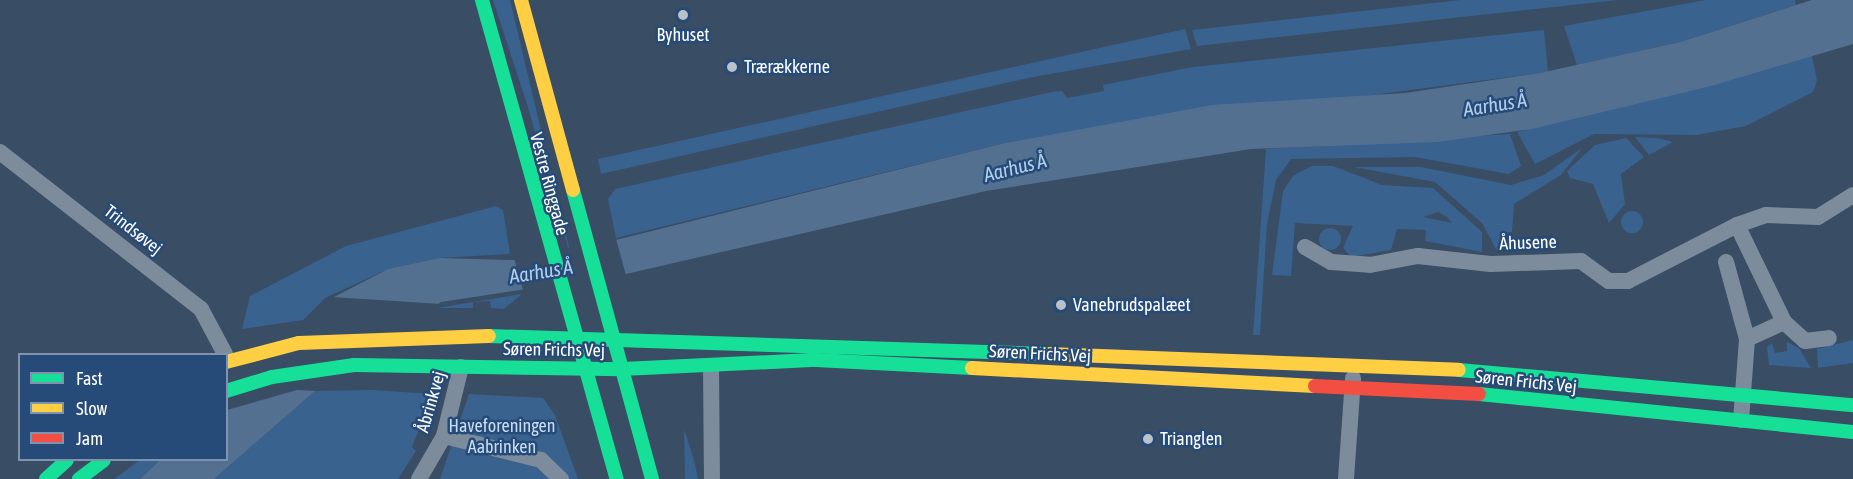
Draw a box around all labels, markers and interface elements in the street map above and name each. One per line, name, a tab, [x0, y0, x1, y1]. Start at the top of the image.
marker: Byhuset	[676, 8, 690, 22]
place label: Byhuset	[656, 24, 710, 46]
place label: Trærækkerne	[744, 56, 830, 78]
marker: Trærækkerne	[725, 60, 739, 74]
water label: Aarhus Å	[1462, 87, 1528, 121]
street label: Vestre Ringgade	[525, 130, 573, 238]
water label: Aarhus Å	[981, 148, 1049, 186]
street label: Trindsøvej	[100, 201, 166, 259]
street label: Åhusene	[1499, 231, 1557, 255]
water label: Aarhus Å	[508, 254, 574, 288]
place label: Vanebrudspalæet	[1073, 294, 1191, 316]
marker: Vanebrudspalæet	[1054, 298, 1068, 312]
street label: Søren Frichs Vej	[503, 338, 605, 362]
street label: Søren Frichs Vej	[989, 341, 1091, 367]
legend	[18, 353, 228, 461]
street label: Søren Frichs Vej	[1474, 366, 1578, 398]
text: Fast	[76, 368, 103, 389]
street label: Åbrinkvej	[412, 369, 450, 435]
text: Slow	[76, 398, 107, 419]
park label: Haveforeningen Aabrinken	[448, 416, 556, 458]
text: Jam	[76, 428, 103, 449]
place label: Trianglen	[1160, 428, 1223, 450]
marker: Trianglen	[1141, 432, 1155, 446]

